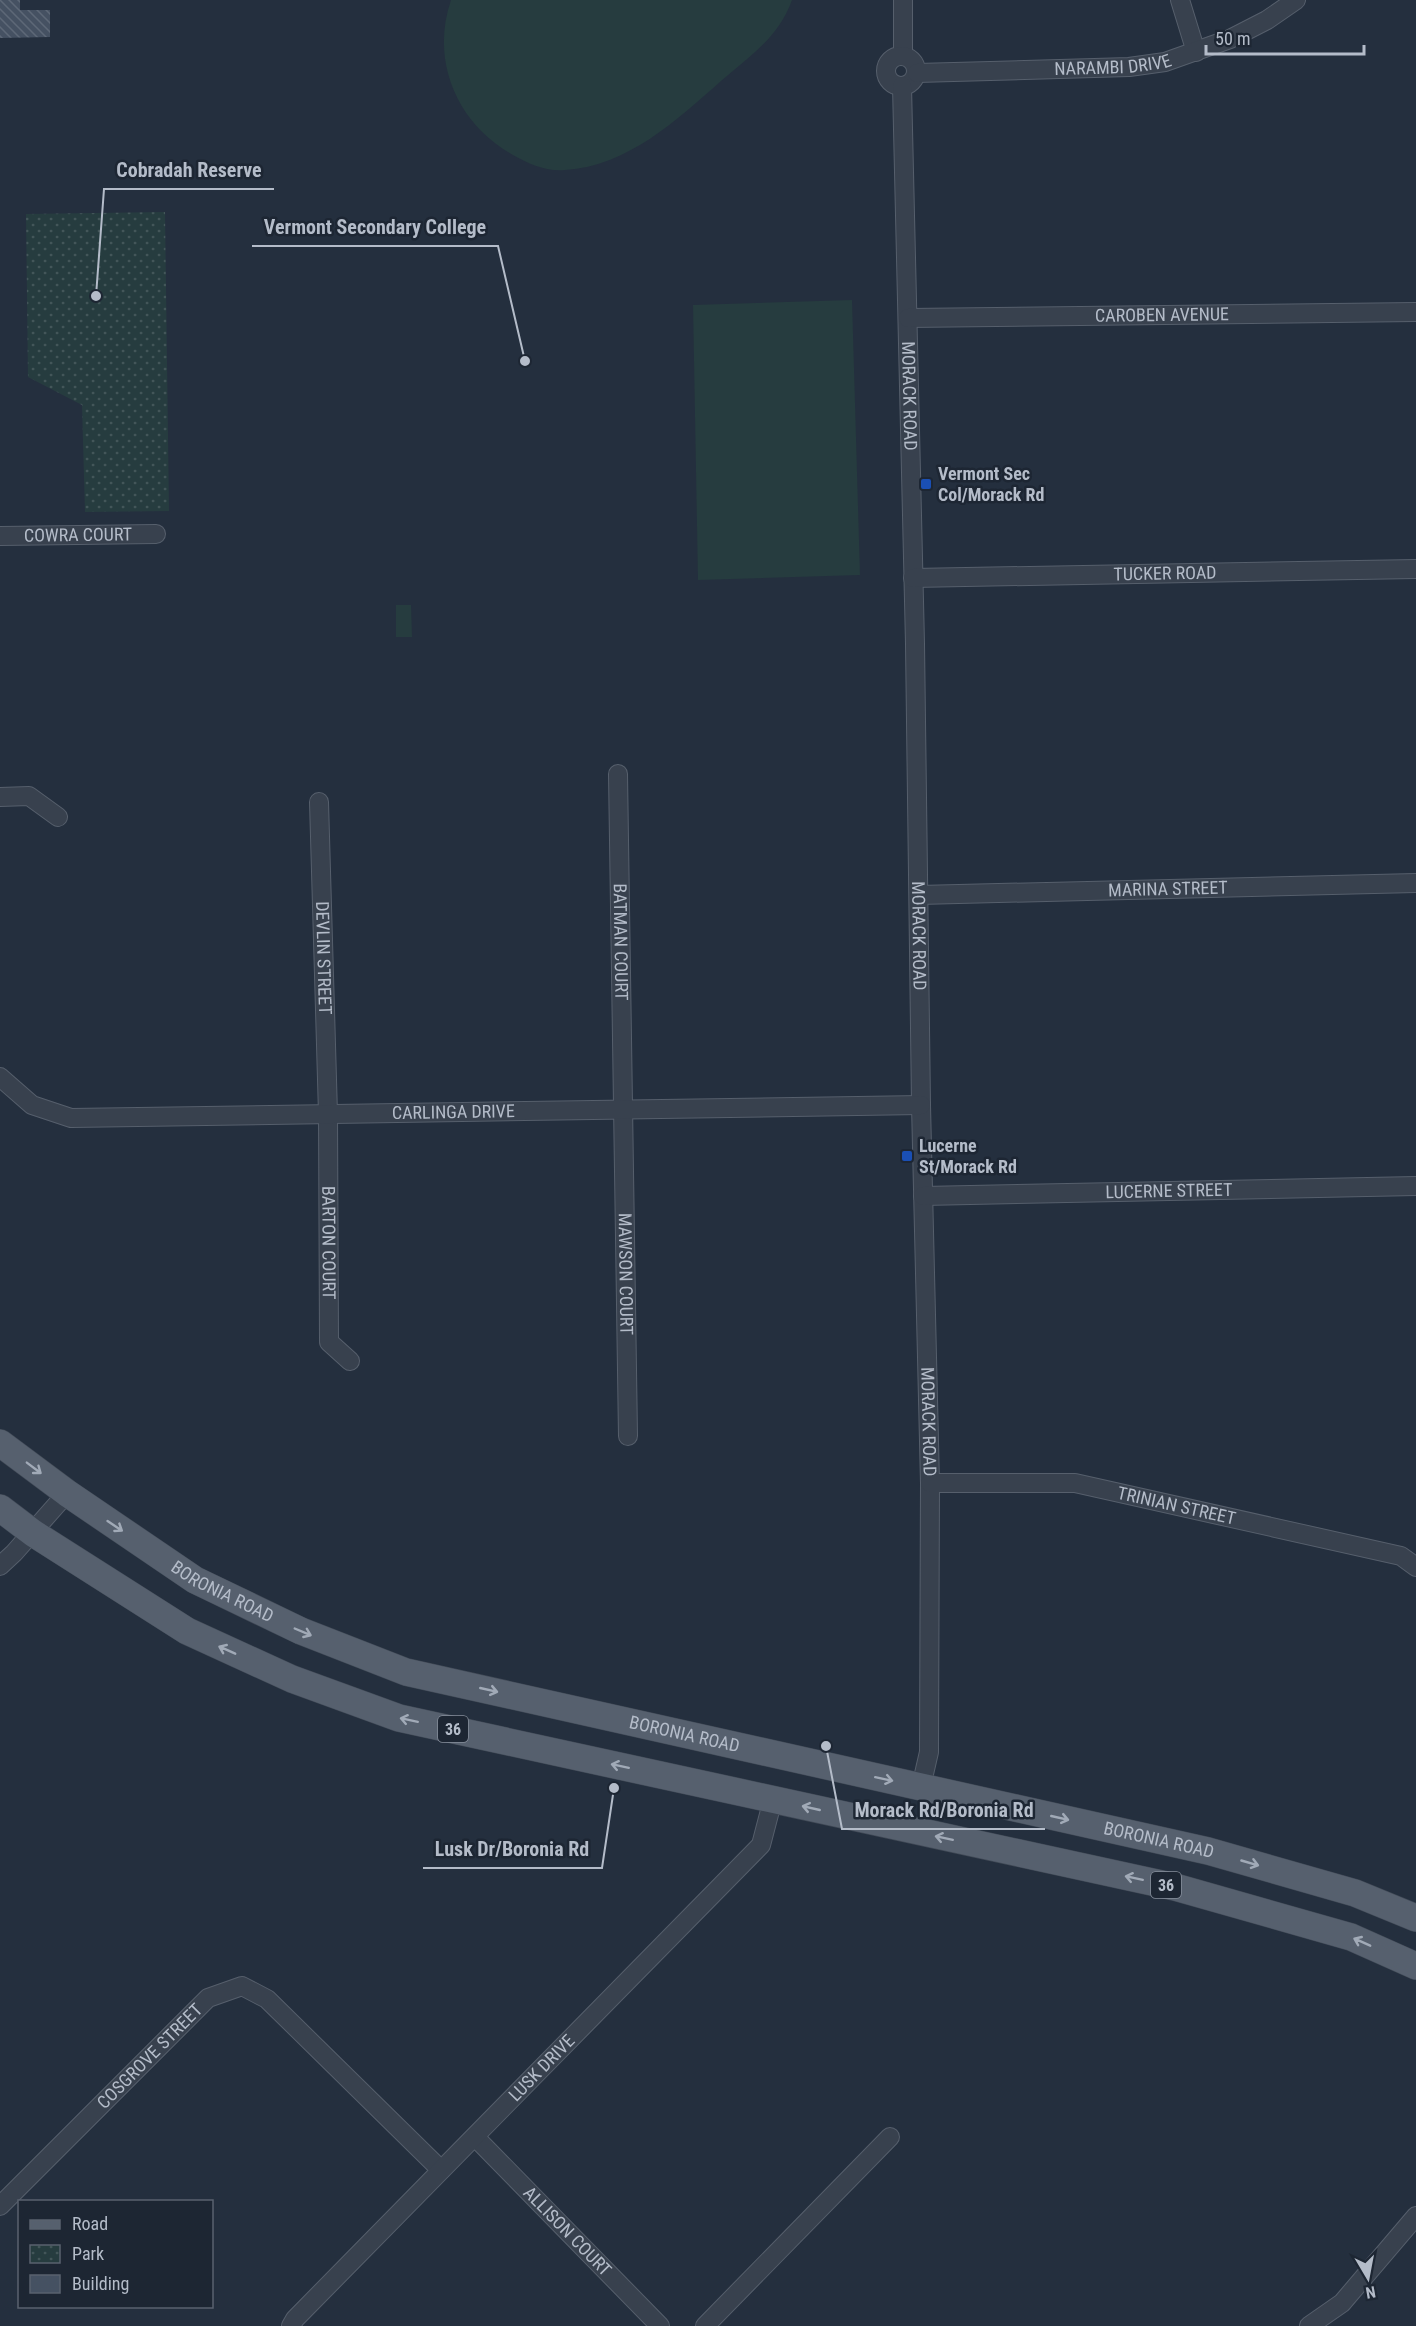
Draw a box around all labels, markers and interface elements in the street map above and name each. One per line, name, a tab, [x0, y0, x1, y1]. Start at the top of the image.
scale bar	[1206, 18, 1364, 56]
text: 50 m	[1215, 28, 1250, 49]
street label: NARAMBI DRIVE	[1054, 50, 1174, 79]
callout: Cobradah Reserve	[104, 151, 274, 189]
text: Cobradah Reserve	[116, 158, 262, 182]
callout: Vermont Secondary College	[252, 208, 498, 246]
text: Vermont Secondary College	[264, 215, 486, 239]
street label: CAROBEN AVENUE	[1095, 303, 1229, 326]
street label: MORACK ROAD	[898, 341, 921, 451]
place label: Vermont Sec Col/Morack Rd	[938, 463, 1044, 505]
marker: Vermont Sec Col/Morack Rd	[919, 477, 933, 491]
street label: COWRA COURT	[24, 523, 132, 546]
street label: TUCKER ROAD	[1113, 562, 1217, 584]
street label: MARINA STREET	[1108, 877, 1228, 900]
street label: MORACK ROAD	[908, 881, 931, 991]
street label: BATMAN COURT	[610, 883, 632, 1001]
street label: DEVLIN STREET	[312, 901, 336, 1015]
street label: CARLINGA DRIVE	[392, 1100, 515, 1123]
place label: Lucerne St/Morack Rd	[919, 1135, 1017, 1177]
marker: Lucerne St/Morack Rd	[900, 1149, 914, 1163]
street label: LUCERNE STREET	[1105, 1179, 1233, 1202]
street label: BARTON COURT	[318, 1186, 340, 1300]
street label: MAWSON COURT	[615, 1213, 637, 1335]
street label: MORACK ROAD	[917, 1367, 941, 1477]
one-way arrow	[25, 1462, 41, 1475]
street label: TRINIAN STREET	[1115, 1482, 1238, 1529]
one-way arrow	[107, 1520, 123, 1532]
street label: BORONIA ROAD	[167, 1556, 277, 1626]
one-way arrow	[294, 1627, 312, 1638]
one-way arrow	[219, 1643, 237, 1655]
one-way arrow	[479, 1685, 498, 1697]
street label: BORONIA ROAD	[627, 1711, 742, 1756]
one-way arrow	[400, 1714, 419, 1725]
road number: 36	[438, 1716, 468, 1742]
one-way arrow	[611, 1760, 630, 1771]
one-way arrow	[874, 1773, 893, 1785]
callout: Morack Rd/Boronia Rd	[842, 1791, 1045, 1829]
text: Morack Rd/Boronia Rd	[854, 1798, 1034, 1822]
one-way arrow	[801, 1801, 820, 1813]
one-way arrow	[1051, 1812, 1070, 1824]
street label: BORONIA ROAD	[1102, 1817, 1216, 1862]
callout: Lusk Dr/Boronia Rd	[423, 1830, 602, 1868]
one-way arrow	[934, 1832, 954, 1843]
text: Lusk Dr/Boronia Rd	[435, 1837, 589, 1861]
one-way arrow	[1240, 1858, 1259, 1869]
one-way arrow	[1125, 1872, 1144, 1884]
road number: 36	[1151, 1872, 1181, 1898]
one-way arrow	[1354, 1936, 1372, 1948]
street label: COSGROVE STREET	[93, 1999, 207, 2113]
street label: LUSK DRIVE	[504, 2030, 579, 2105]
street label: ALLISON COURT	[519, 2182, 616, 2280]
legend	[18, 2200, 213, 2308]
text: Road	[72, 2213, 108, 2234]
text: Park	[72, 2243, 104, 2264]
north arrow	[1338, 2248, 1398, 2308]
text: Building	[72, 2273, 129, 2294]
text: N	[1364, 2282, 1377, 2302]

